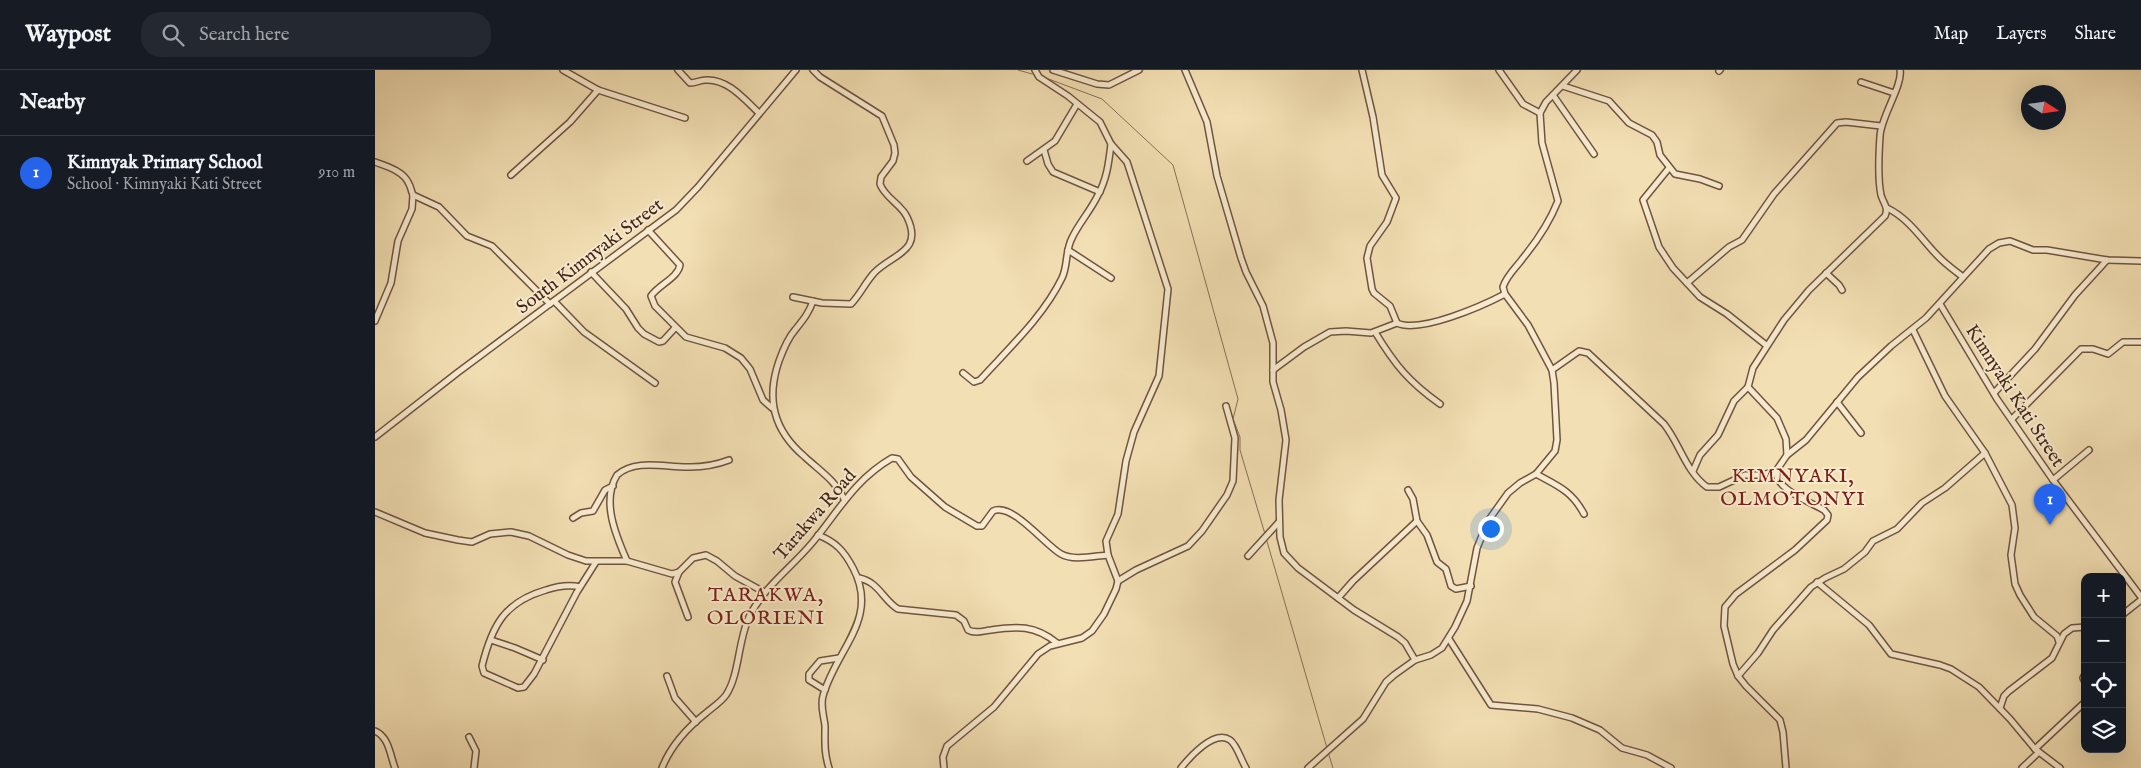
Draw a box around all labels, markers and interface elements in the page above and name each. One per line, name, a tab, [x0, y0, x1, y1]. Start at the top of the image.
search box	[141, 12, 491, 57]
text: Waypost	[25, 19, 111, 50]
icon: search	[159, 21, 187, 49]
text: Search here	[199, 23, 290, 47]
text: Map	[1934, 23, 1968, 46]
text: Layers	[1996, 23, 2047, 46]
text: Share	[2075, 23, 2116, 46]
north arrow	[2021, 85, 2066, 130]
text: Nearby	[20, 89, 85, 116]
text: Kimnyak Primary School	[67, 151, 262, 175]
text: 1	[33, 163, 39, 183]
text: 910 m	[318, 163, 355, 183]
text: School · Kimnyaki Kati Street	[67, 175, 262, 195]
street label: South Kimnyaki Street	[512, 193, 669, 320]
street label: Kimnyaki Kati Street	[1959, 320, 2070, 472]
street label: Tarakwa Road	[769, 464, 862, 566]
district label: KIMNYAKI, OLMOTONYI	[1720, 464, 1866, 512]
pin: 1	[2034, 484, 2066, 525]
your location	[1478, 516, 1504, 542]
map controls	[2081, 573, 2126, 753]
button: +	[2081, 573, 2126, 618]
district label: TARAKWA, OLORIENI	[707, 583, 825, 631]
button: −	[2081, 618, 2126, 663]
button: locate	[2081, 663, 2126, 708]
button: layers	[2081, 708, 2126, 753]

